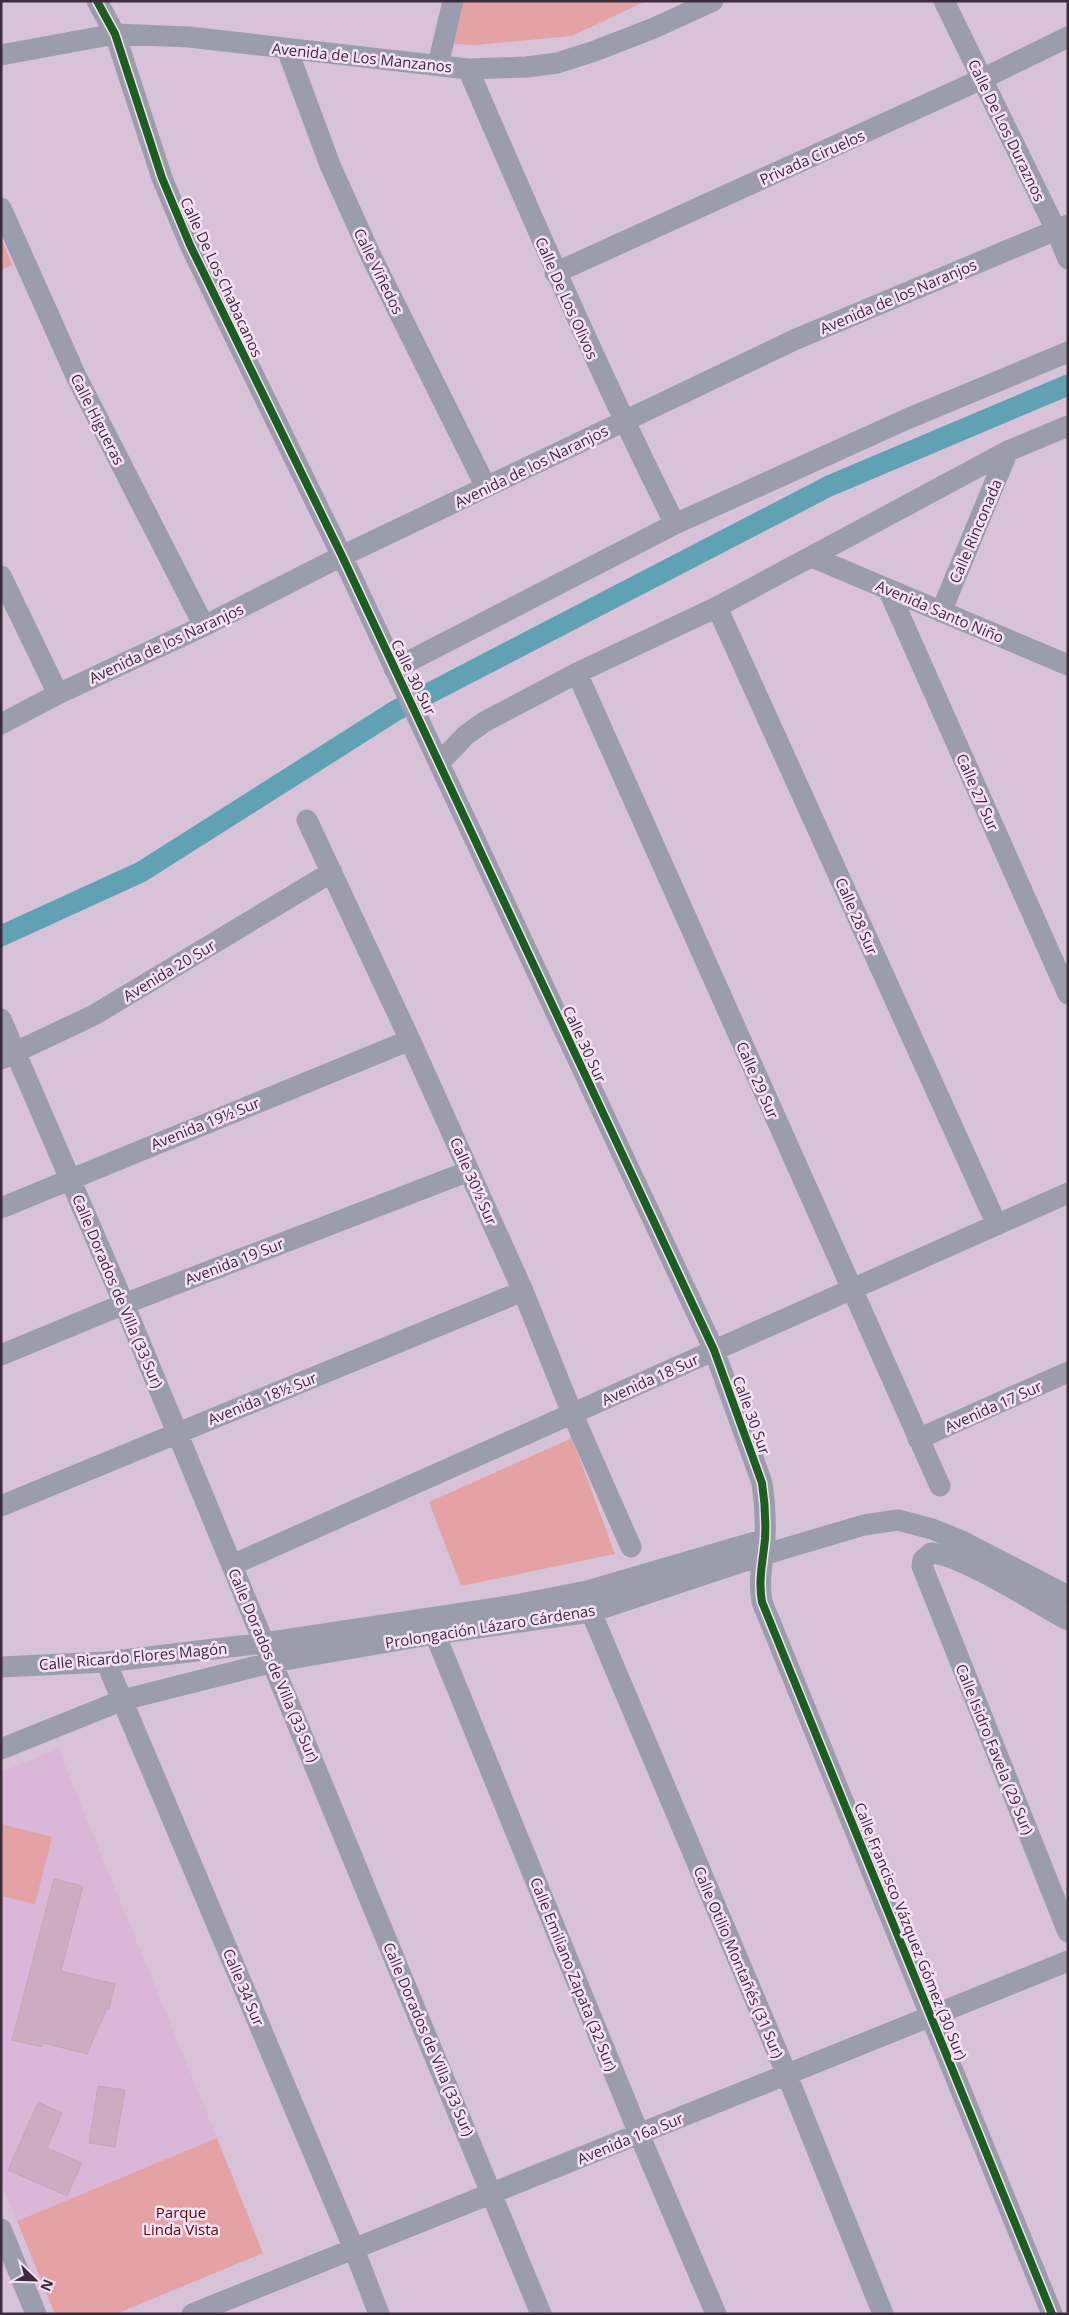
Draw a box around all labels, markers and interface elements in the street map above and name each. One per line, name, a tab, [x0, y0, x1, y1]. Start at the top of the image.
street label: Avenida de Los Manzanos	[271, 38, 453, 76]
street label: Calle De Los Duraznos	[964, 56, 1050, 204]
street label: Privada Ciruelos	[756, 125, 868, 189]
street label: Calle De Los Chabacanos	[176, 194, 268, 360]
street label: Calle Viñedos	[350, 225, 408, 317]
street label: Calle De Los Olivos	[531, 234, 603, 362]
street label: Avenida de los Naranjos	[817, 254, 979, 338]
street label: Calle Higueras	[66, 370, 130, 468]
street label: Avenida de los Naranjos	[451, 420, 611, 512]
street label: Calle Rinconada	[944, 476, 1006, 586]
street label: Avenida Santo Niño	[873, 575, 1007, 647]
street label: Avenida de los Naranjos	[85, 598, 247, 688]
street label: Calle 30 Sur	[387, 636, 441, 718]
street label: Calle 27 Sur	[952, 750, 1004, 834]
street label: Calle 28 Sur	[831, 874, 883, 958]
street label: Avenida 20 Sur	[119, 935, 219, 1005]
street label: Calle 30 Sur	[559, 1002, 611, 1086]
street label: Calle 29 Sur	[732, 1038, 784, 1122]
street label: Avenida 19½ Sur	[148, 1092, 262, 1154]
street label: Calle 30½ Sur	[446, 1134, 502, 1228]
street label: Calle Dorados de Villa (33 Sur)	[68, 1191, 168, 1391]
street label: Avenida 19 Sur	[182, 1233, 286, 1289]
street label: Avenida 18 Sur	[598, 1349, 702, 1409]
street label: Avenida 18½ Sur	[205, 1367, 319, 1429]
street label: Calle 30 Sur	[729, 1373, 775, 1457]
street label: Avenida 17 Sur	[941, 1376, 1045, 1436]
street label: Calle Dorados de Villa (33 Sur)	[224, 1565, 324, 1765]
street label: Prolongación Lázaro Cárdenas	[383, 1599, 597, 1653]
street label: Calle Ricardo Flores Magón	[38, 1638, 228, 1674]
street label: Calle Isidro Favela (29 Sur)	[952, 1661, 1038, 1837]
street label: Calle Francisco Vázquez Gómez (30 Sur)	[850, 1799, 972, 2063]
street label: Calle Otilio Montañés (31 Sur)	[689, 1863, 789, 2061]
street label: Calle Emiliano Zapata (32 Sur)	[526, 1874, 622, 2074]
street label: Calle Dorados de Villa (33 Sur)	[379, 1939, 479, 2139]
street label: Calle 34 Sur	[219, 1945, 269, 2029]
street label: Avenida 16a Sur	[574, 2108, 686, 2168]
park label: Parque Linda Vista	[143, 2202, 219, 2239]
north arrow	[10, 2255, 60, 2305]
text: N	[36, 2276, 58, 2294]

